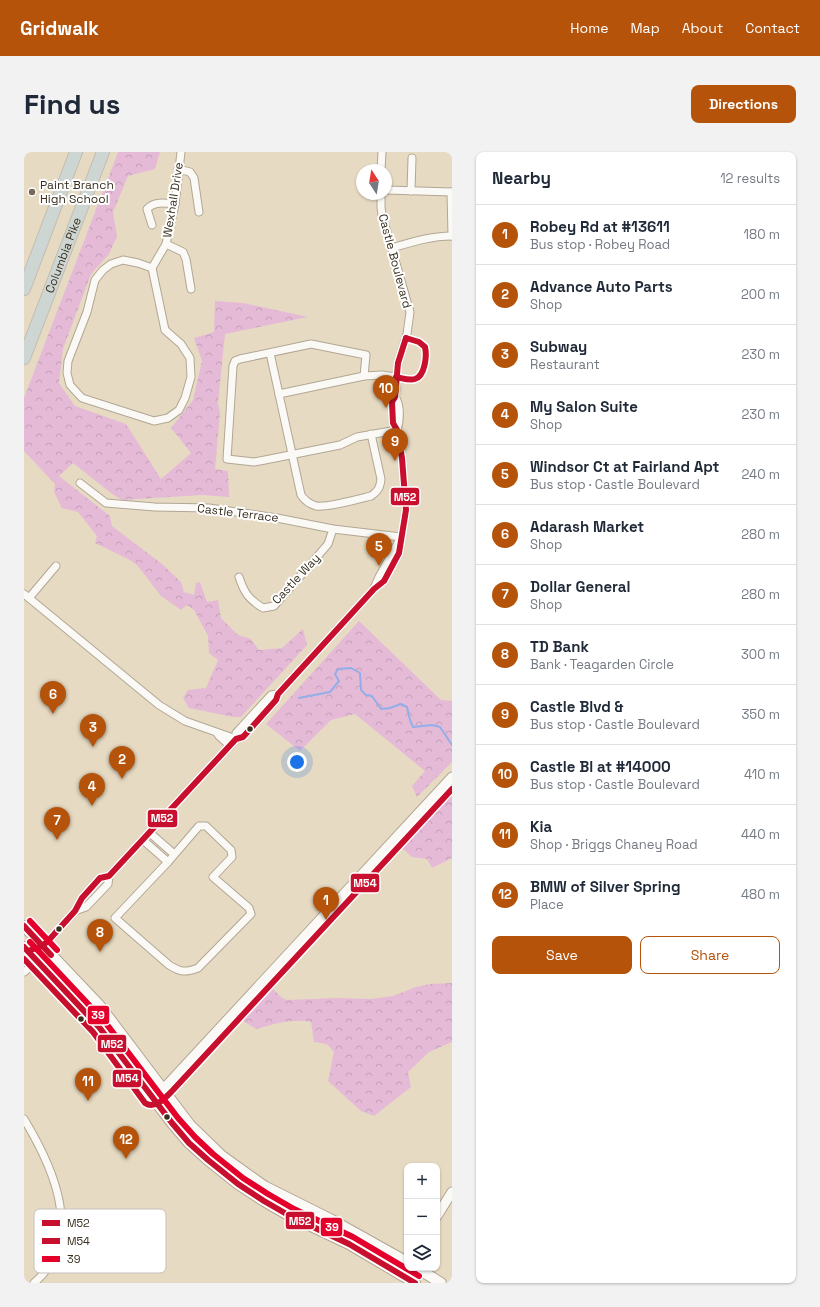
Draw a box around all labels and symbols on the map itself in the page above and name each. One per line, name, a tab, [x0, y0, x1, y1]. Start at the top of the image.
street label: Wexhall Drive	[159, 161, 187, 239]
north arrow	[356, 164, 392, 200]
place label: Paint Branch High School	[40, 177, 114, 207]
marker: Paint Branch High School	[27, 187, 37, 197]
street label: Castle Boulevard	[375, 212, 415, 310]
street label: Columbia Pike	[42, 215, 85, 295]
pin: 10	[373, 375, 399, 408]
pin: 9	[382, 428, 408, 461]
line badge: M52	[390, 487, 420, 506]
text: M52	[394, 490, 417, 504]
street label: Castle Terrace	[196, 500, 280, 526]
pin: 5	[366, 533, 392, 566]
street label: Castle Way	[268, 550, 324, 608]
pin: 6	[40, 681, 66, 714]
pin: 3	[80, 714, 106, 747]
unlabelled marker	[245, 724, 255, 734]
pin: 2	[109, 746, 135, 779]
your location	[287, 752, 307, 772]
pin: 4	[79, 773, 105, 806]
pin: 7	[44, 807, 70, 840]
line badge: M52	[147, 809, 178, 828]
text: M52	[151, 811, 174, 825]
line badge: M54	[350, 873, 380, 893]
text: M54	[353, 876, 377, 890]
pin: 1	[313, 887, 339, 920]
pin: 8	[87, 919, 113, 952]
unlabelled marker	[54, 924, 64, 934]
line badge: 39	[87, 1005, 110, 1025]
text: 39	[91, 1008, 105, 1022]
unlabelled marker	[76, 1014, 86, 1024]
line badge: M52	[97, 1034, 127, 1053]
text: M52	[101, 1037, 124, 1051]
pin: 11	[75, 1068, 101, 1101]
line badge: M54	[112, 1069, 142, 1088]
text: M54	[115, 1071, 139, 1085]
unlabelled marker	[162, 1112, 172, 1122]
pin: 12	[113, 1126, 139, 1159]
legend	[34, 1209, 166, 1273]
line badge: M52	[285, 1211, 315, 1230]
text: M52	[289, 1214, 312, 1228]
text: M52	[67, 1216, 90, 1230]
line badge: 39	[320, 1217, 343, 1237]
text: 39	[325, 1220, 339, 1234]
text: M54	[67, 1234, 90, 1248]
text: 39	[67, 1252, 81, 1266]

